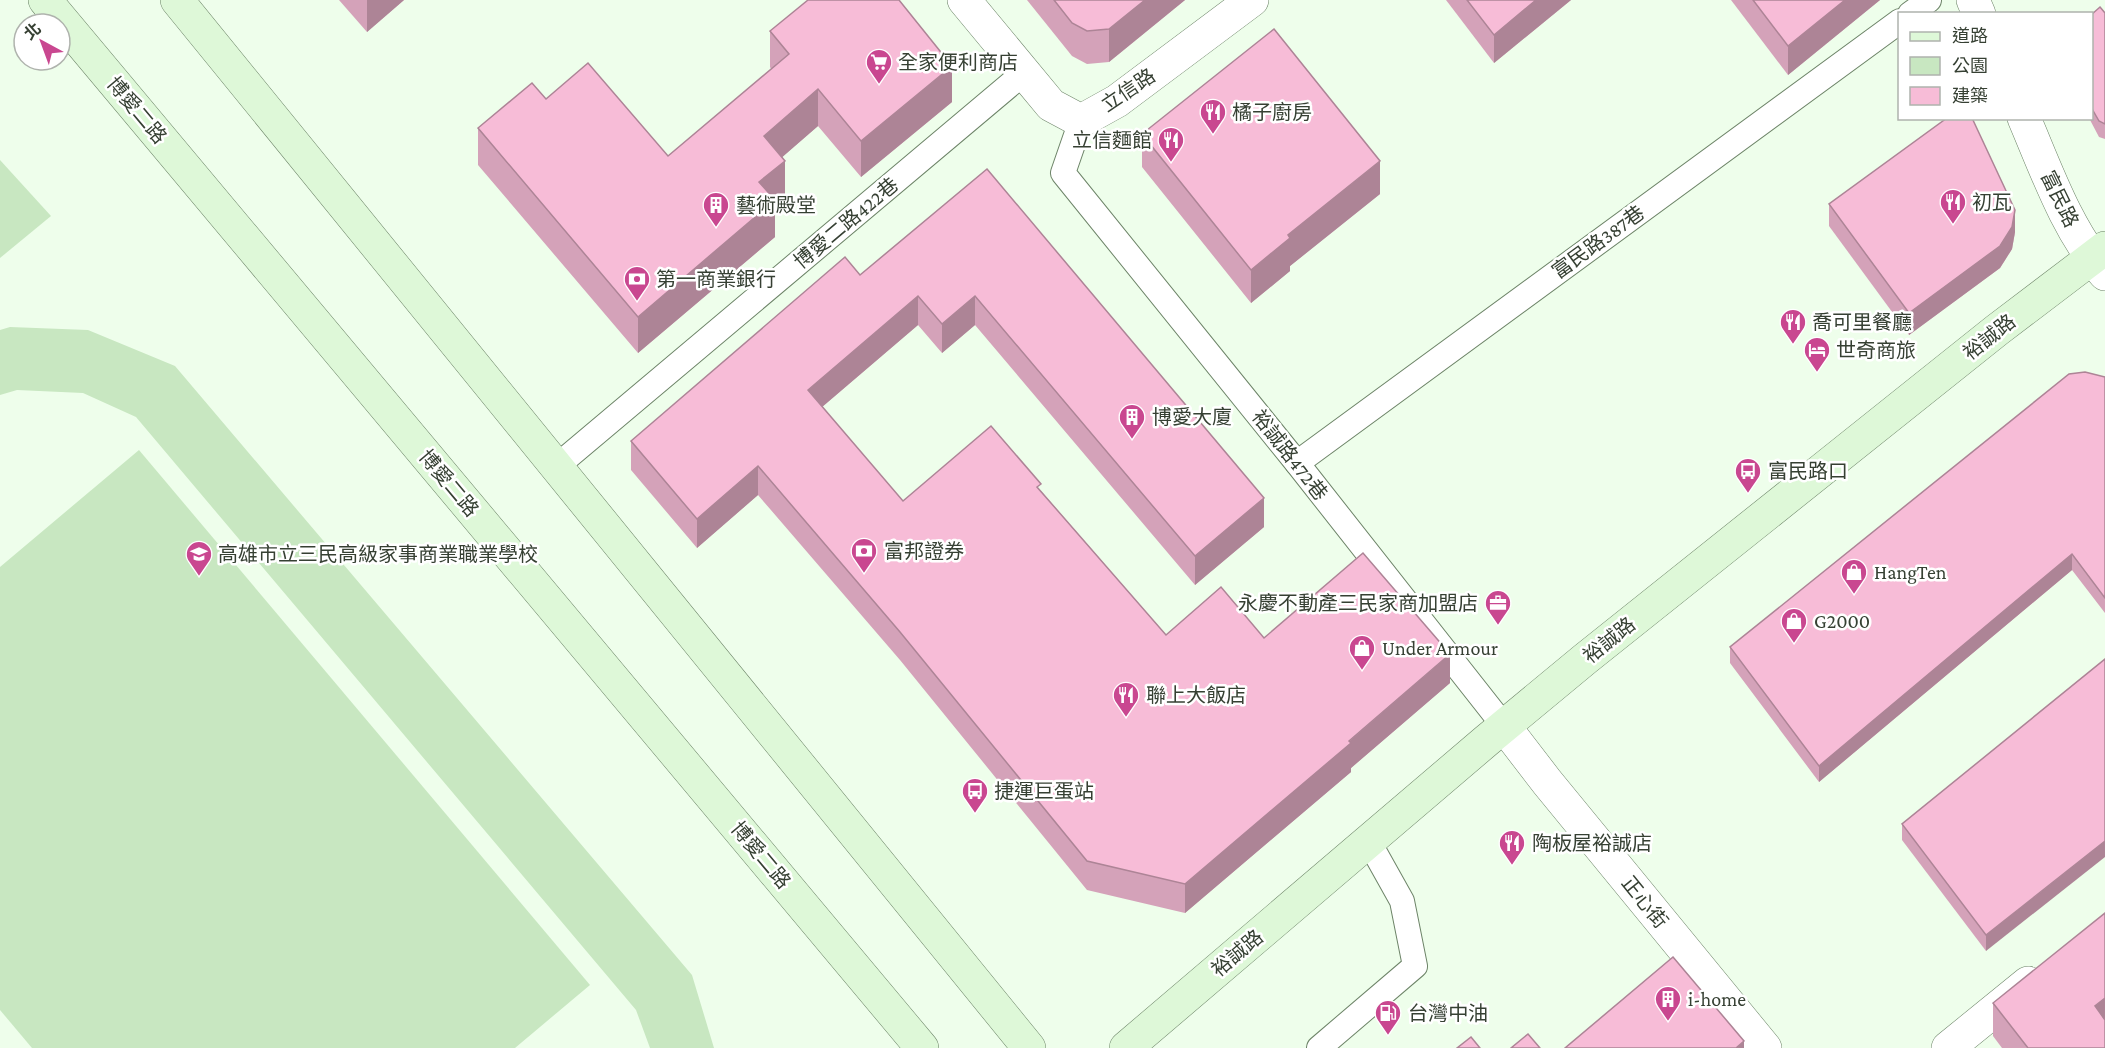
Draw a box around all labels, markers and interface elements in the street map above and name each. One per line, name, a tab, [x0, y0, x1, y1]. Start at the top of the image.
north arrow	[12, 12, 72, 72]
legend	[1898, 12, 2093, 120]
text: 北	[21, 19, 44, 43]
text: 道路	[1952, 26, 1988, 46]
supermarket icon: 全家便利商店	[864, 47, 894, 85]
place label: 全家便利商店	[898, 51, 1018, 73]
text: 公園	[1952, 56, 1988, 76]
street label: 立信路	[1097, 64, 1159, 116]
street label: 博愛二路	[103, 72, 171, 148]
text: 建築	[1952, 86, 1988, 106]
restaurant icon: 橘子廚房	[1198, 97, 1228, 135]
place label: 橘子廚房	[1232, 101, 1312, 123]
restaurant icon: 立信麵館	[1156, 125, 1186, 163]
place label: 立信麵館	[1072, 129, 1152, 151]
street label: 富民路	[2037, 167, 2083, 231]
street label: 博愛二路422巷	[790, 173, 902, 273]
restaurant icon: 初瓦	[1938, 187, 1968, 225]
building icon: 藝術殿堂	[701, 190, 731, 228]
place label: 初瓦	[1972, 191, 2012, 213]
place label: 藝術殿堂	[736, 194, 816, 216]
street label: 富民路387巷	[1548, 201, 1648, 283]
bank icon: 第一商業銀行	[622, 264, 652, 302]
place label: 第一商業銀行	[656, 268, 776, 290]
restaurant icon: 喬可里餐廳	[1778, 307, 1808, 345]
street label: 裕誠路	[1959, 310, 2019, 364]
place label: 喬可里餐廳	[1812, 311, 1912, 333]
hotel icon: 世奇商旅	[1802, 335, 1832, 373]
place label: 世奇商旅	[1836, 339, 1916, 361]
building icon: 博愛大廈	[1117, 402, 1147, 440]
street label: 裕誠路472巷	[1248, 405, 1332, 505]
place label: 博愛大廈	[1152, 406, 1232, 428]
street label: 博愛二路	[415, 445, 483, 521]
bus stop icon: 富民路口	[1733, 456, 1763, 494]
place label: 富民路口	[1768, 460, 1848, 482]
bank icon: 富邦證券	[849, 536, 879, 574]
school or university icon: 高雄市立三民高級家事商業職業學校	[184, 539, 214, 577]
place label: 富邦證券	[884, 540, 964, 562]
place label: 高雄市立三民高級家事商業職業學校	[218, 543, 538, 565]
shop icon: HangTen	[1839, 557, 1869, 595]
place label: HangTen	[1874, 561, 1947, 584]
office icon: 永慶不動產三民家商加盟店	[1483, 588, 1513, 626]
place label: 永慶不動產三民家商加盟店	[1238, 592, 1478, 614]
shop icon: G2000	[1779, 606, 1809, 644]
place label: G2000	[1814, 610, 1870, 632]
street label: 裕誠路	[1579, 613, 1639, 667]
shop icon: Under Armour	[1347, 633, 1377, 671]
place label: Under Armour	[1382, 637, 1498, 659]
restaurant icon: 聯上大飯店	[1111, 680, 1141, 718]
place label: 聯上大飯店	[1146, 684, 1246, 706]
bus stop icon: 捷運巨蛋站	[960, 776, 990, 814]
place label: 捷運巨蛋站	[994, 780, 1094, 802]
street label: 博愛二路	[727, 817, 795, 893]
restaurant icon: 陶板屋裕誠店	[1497, 828, 1527, 866]
place label: 陶板屋裕誠店	[1532, 832, 1652, 854]
street label: 正心街	[1618, 872, 1672, 932]
street label: 裕誠路	[1207, 925, 1267, 981]
building icon: i-home	[1653, 984, 1683, 1022]
place label: i-home	[1688, 988, 1746, 1010]
fuel station icon: 台灣中油	[1373, 998, 1403, 1036]
place label: 台灣中油	[1408, 1002, 1488, 1024]

